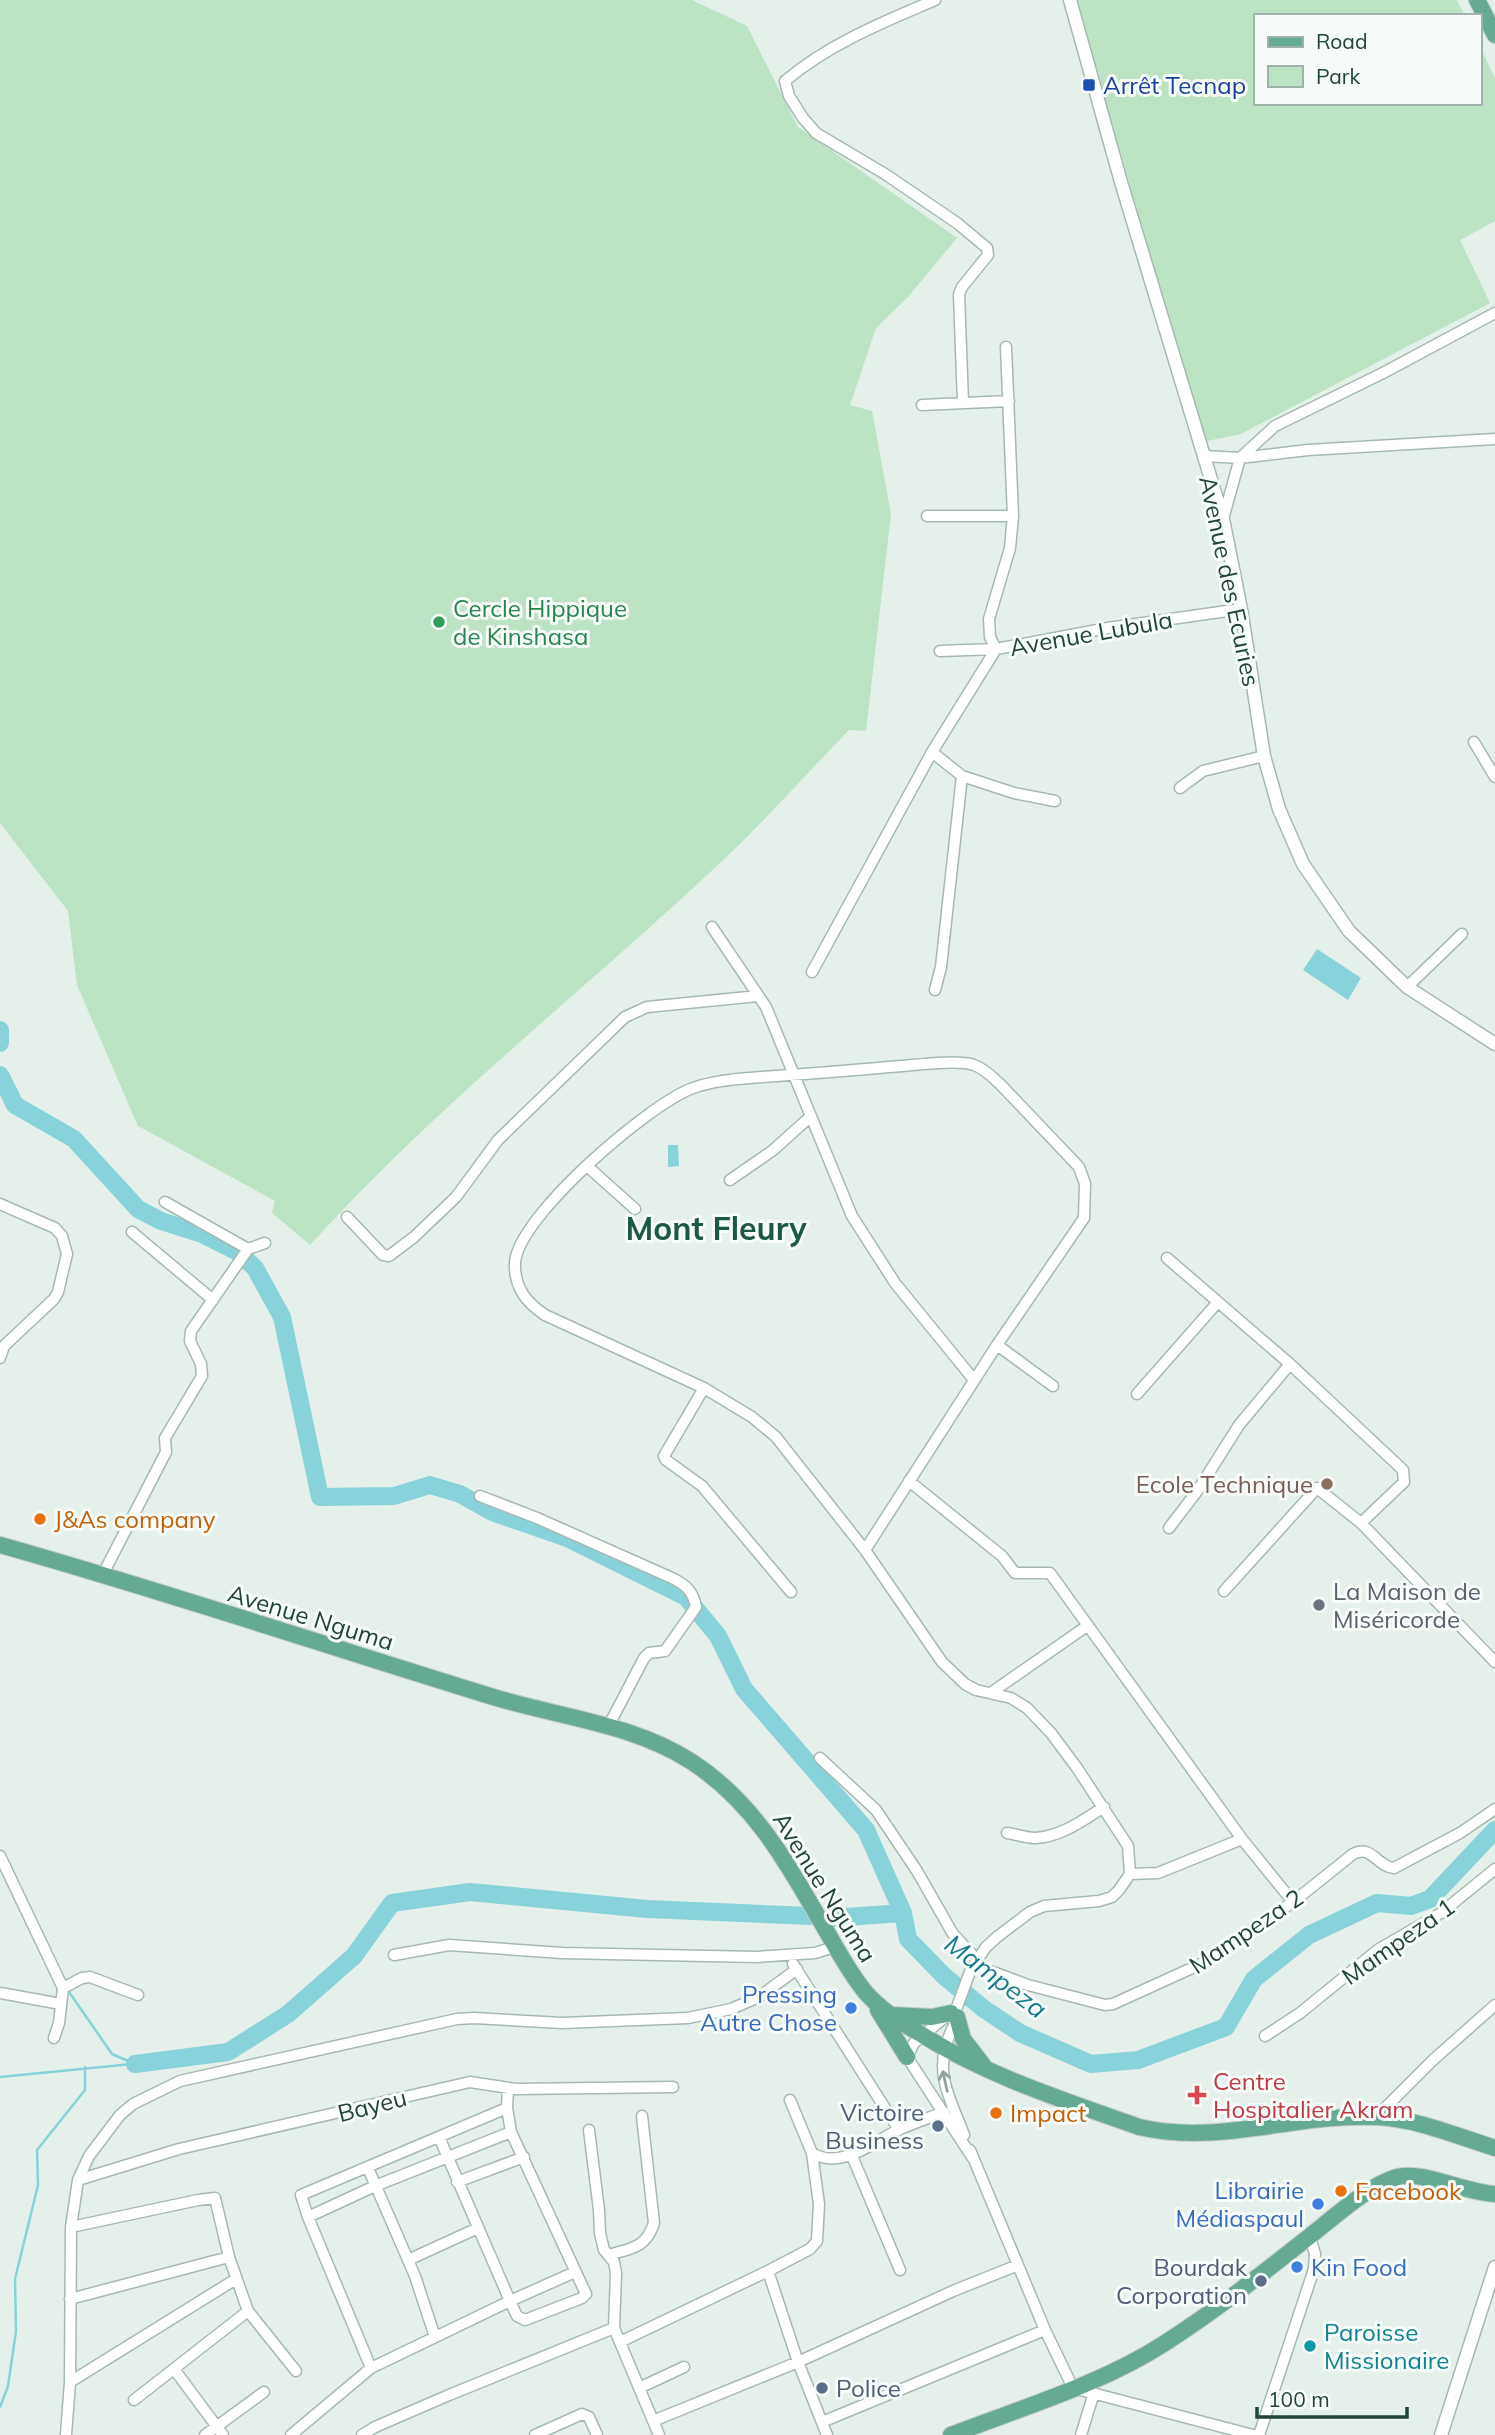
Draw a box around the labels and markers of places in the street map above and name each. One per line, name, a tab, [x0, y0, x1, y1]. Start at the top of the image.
place label: Arrêt Tecnap	[1103, 70, 1246, 100]
marker: Arrêt Tecnap	[1081, 77, 1097, 93]
place label: Cercle Hippique de Kinshasa	[453, 593, 627, 651]
marker: Cercle Hippique de Kinshasa	[431, 614, 447, 630]
place label: Ecole Technique	[1136, 1469, 1313, 1499]
marker: Ecole Technique	[1319, 1476, 1335, 1492]
place label: J&As company	[54, 1504, 216, 1534]
marker: J&As company	[32, 1511, 48, 1527]
place label: La Maison de Miséricorde	[1333, 1576, 1481, 1634]
marker: La Maison de Miséricorde	[1311, 1597, 1327, 1613]
place label: Pressing Autre Chose	[700, 1979, 837, 2037]
marker: Pressing Autre Chose	[843, 2000, 859, 2016]
place label: Centre Hospitalier Akram	[1213, 2066, 1413, 2124]
marker: Centre Hospitalier Akram	[1187, 2085, 1207, 2105]
place label: Victoire Business	[825, 2097, 924, 2155]
place label: Impact	[1010, 2098, 1086, 2128]
marker: Impact	[988, 2105, 1004, 2121]
marker: Victoire Business	[930, 2118, 946, 2134]
place label: Librairie Médiaspaul	[1176, 2175, 1304, 2233]
place label: Facebook	[1355, 2176, 1462, 2206]
marker: Facebook	[1333, 2183, 1349, 2199]
marker: Librairie Médiaspaul	[1310, 2196, 1326, 2212]
place label: Bourdak Corporation	[1116, 2252, 1248, 2310]
place label: Kin Food	[1311, 2252, 1407, 2282]
marker: Kin Food	[1289, 2259, 1305, 2275]
marker: Bourdak Corporation	[1253, 2273, 1269, 2289]
place label: Paroisse Missionaire	[1324, 2317, 1449, 2375]
marker: Paroisse Missionaire	[1302, 2338, 1318, 2354]
place label: Police	[836, 2373, 901, 2403]
marker: Police	[814, 2380, 830, 2396]

